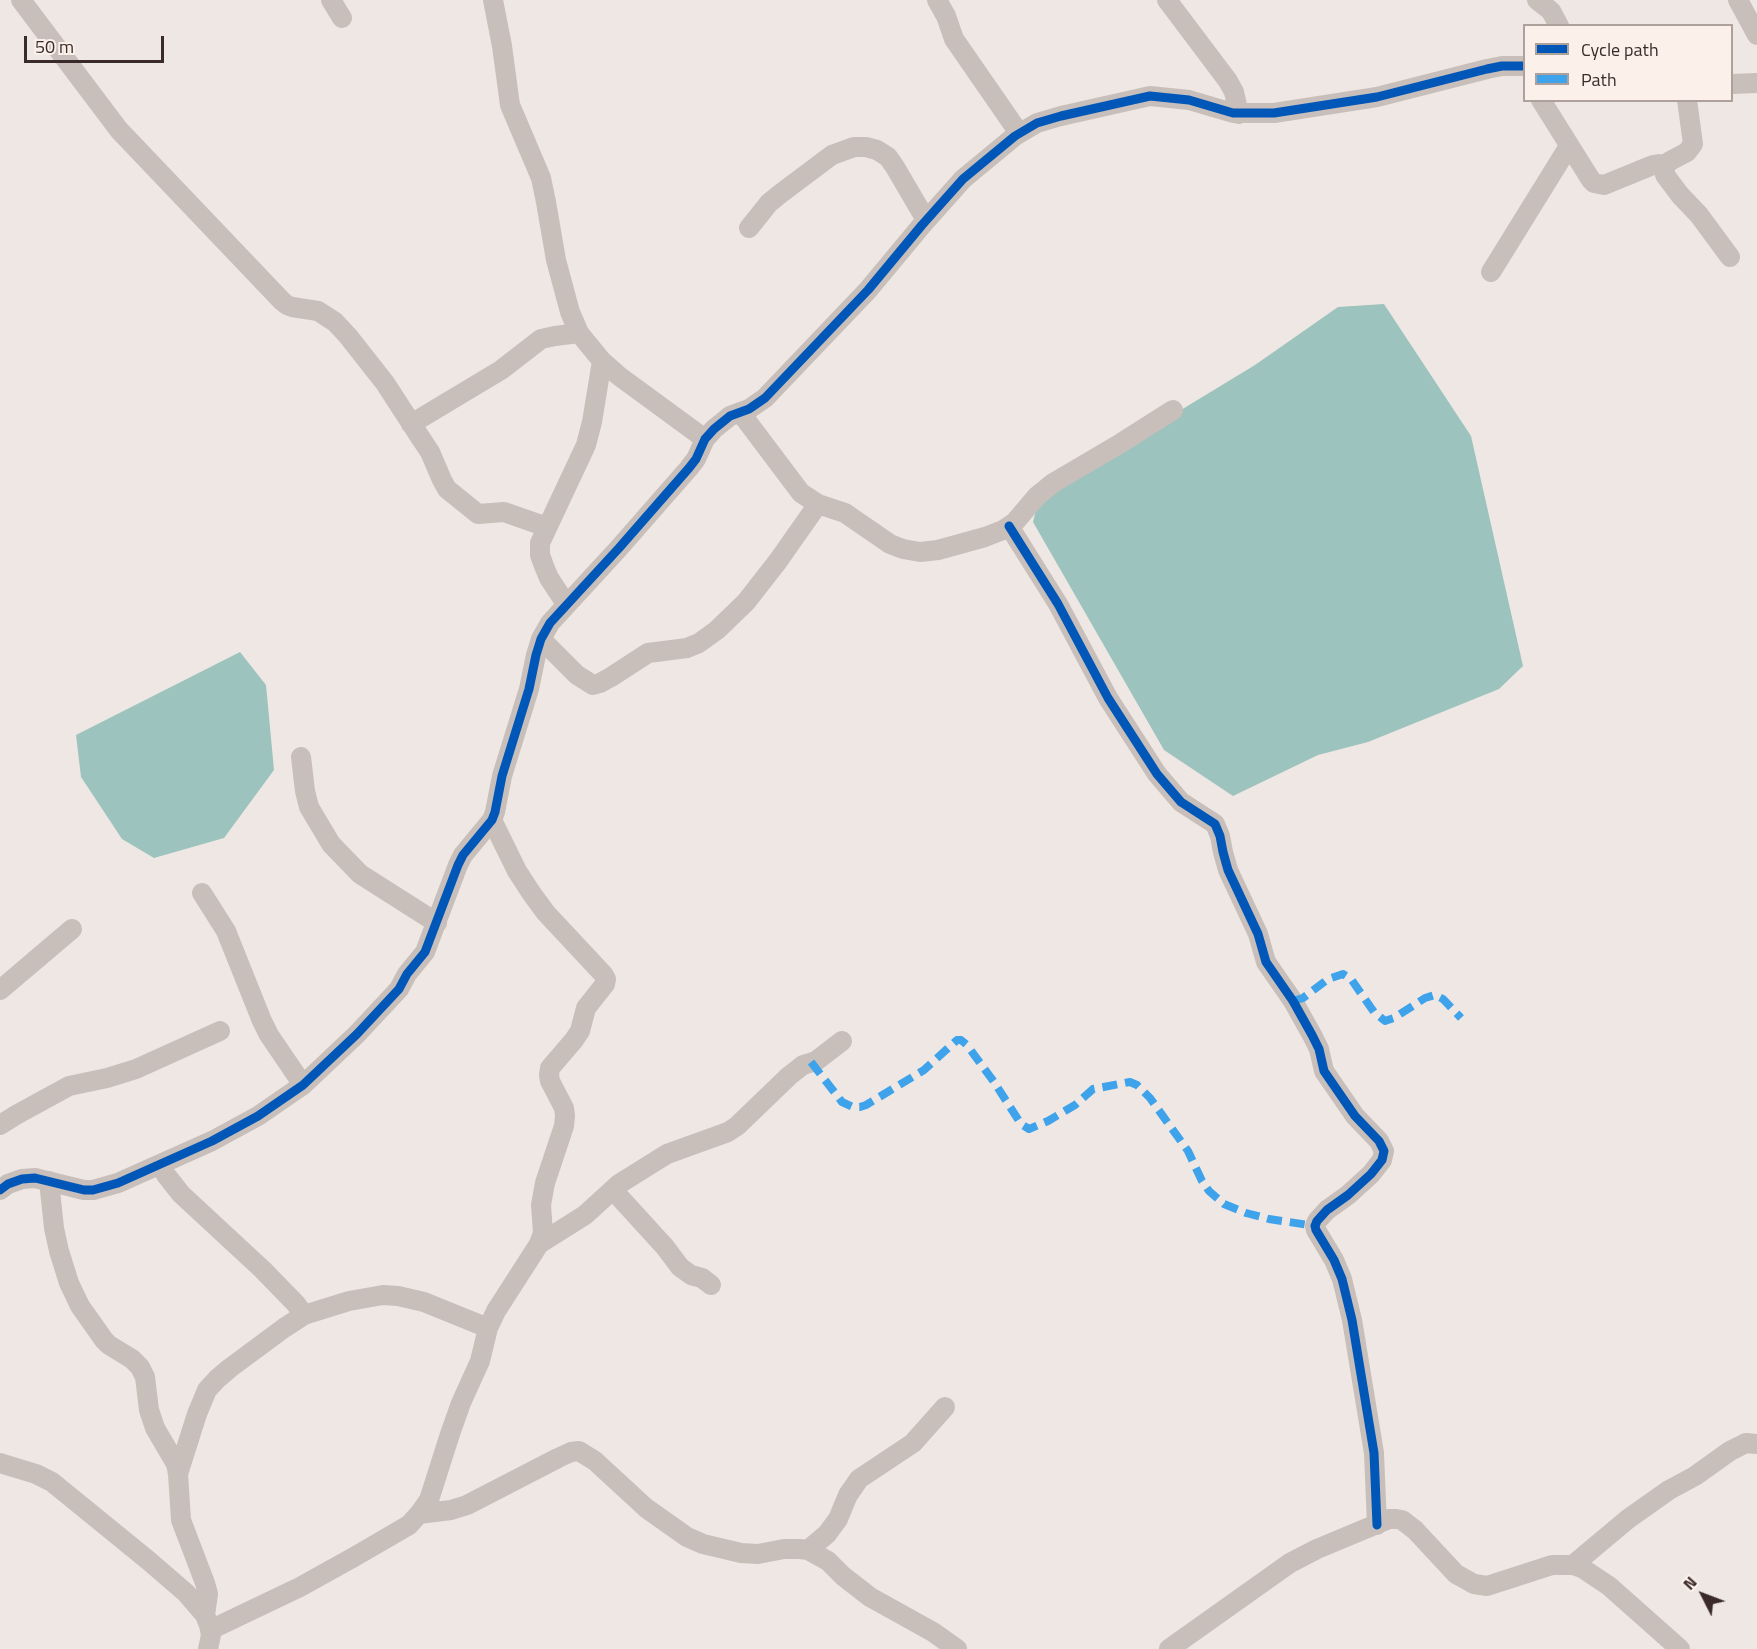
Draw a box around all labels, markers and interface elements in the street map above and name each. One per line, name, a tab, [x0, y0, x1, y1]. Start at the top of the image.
scale bar	[27, 24, 166, 62]
legend	[1523, 24, 1733, 102]
text: 50 m	[35, 33, 74, 60]
text: Cycle path	[1581, 36, 1659, 63]
text: Path	[1581, 66, 1617, 93]
north arrow	[1673, 1565, 1733, 1625]
text: N	[1677, 1571, 1702, 1595]

